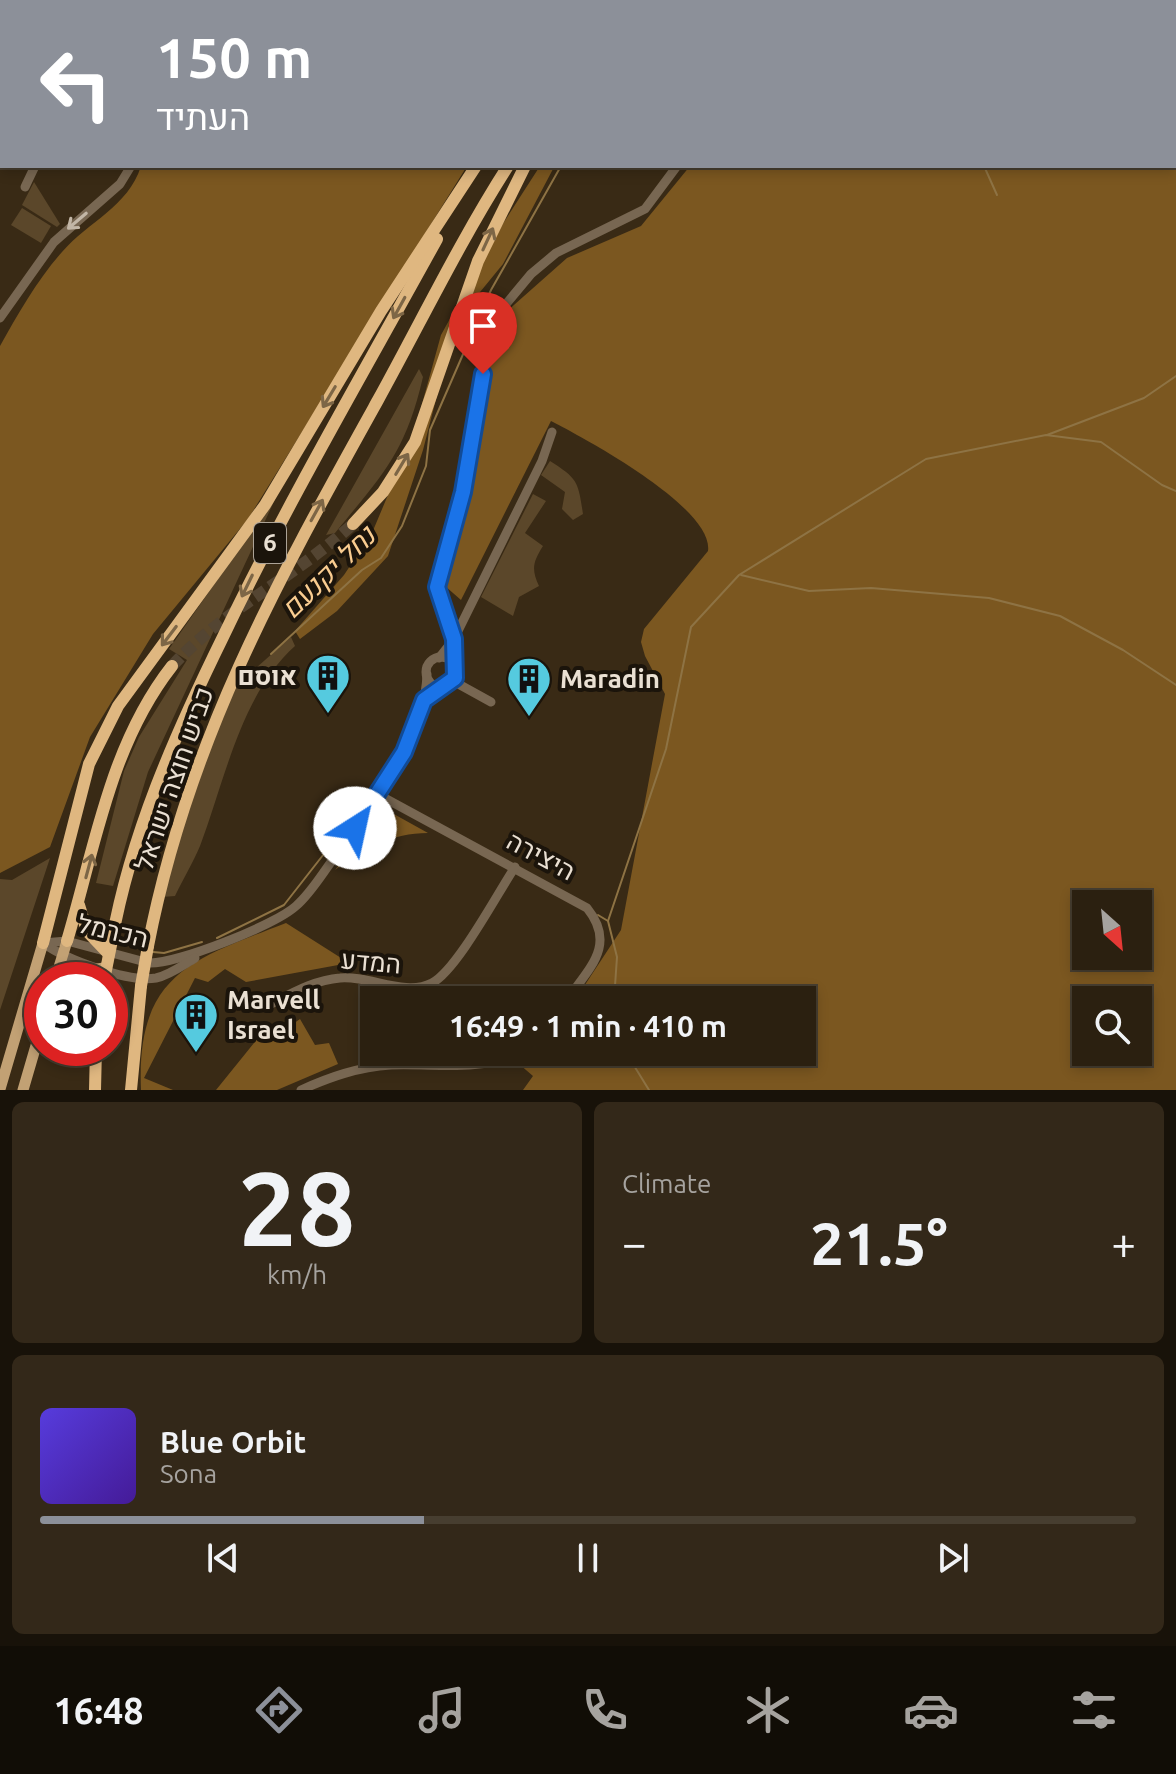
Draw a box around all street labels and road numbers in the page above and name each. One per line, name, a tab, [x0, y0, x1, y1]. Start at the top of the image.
road number: 6	[254, 523, 286, 563]
street label: כביש חוצה ישראל	[129, 683, 219, 874]
street label: היצירה	[502, 826, 580, 886]
street label: הכרמל	[75, 908, 151, 953]
street label: המדע	[340, 944, 402, 979]

